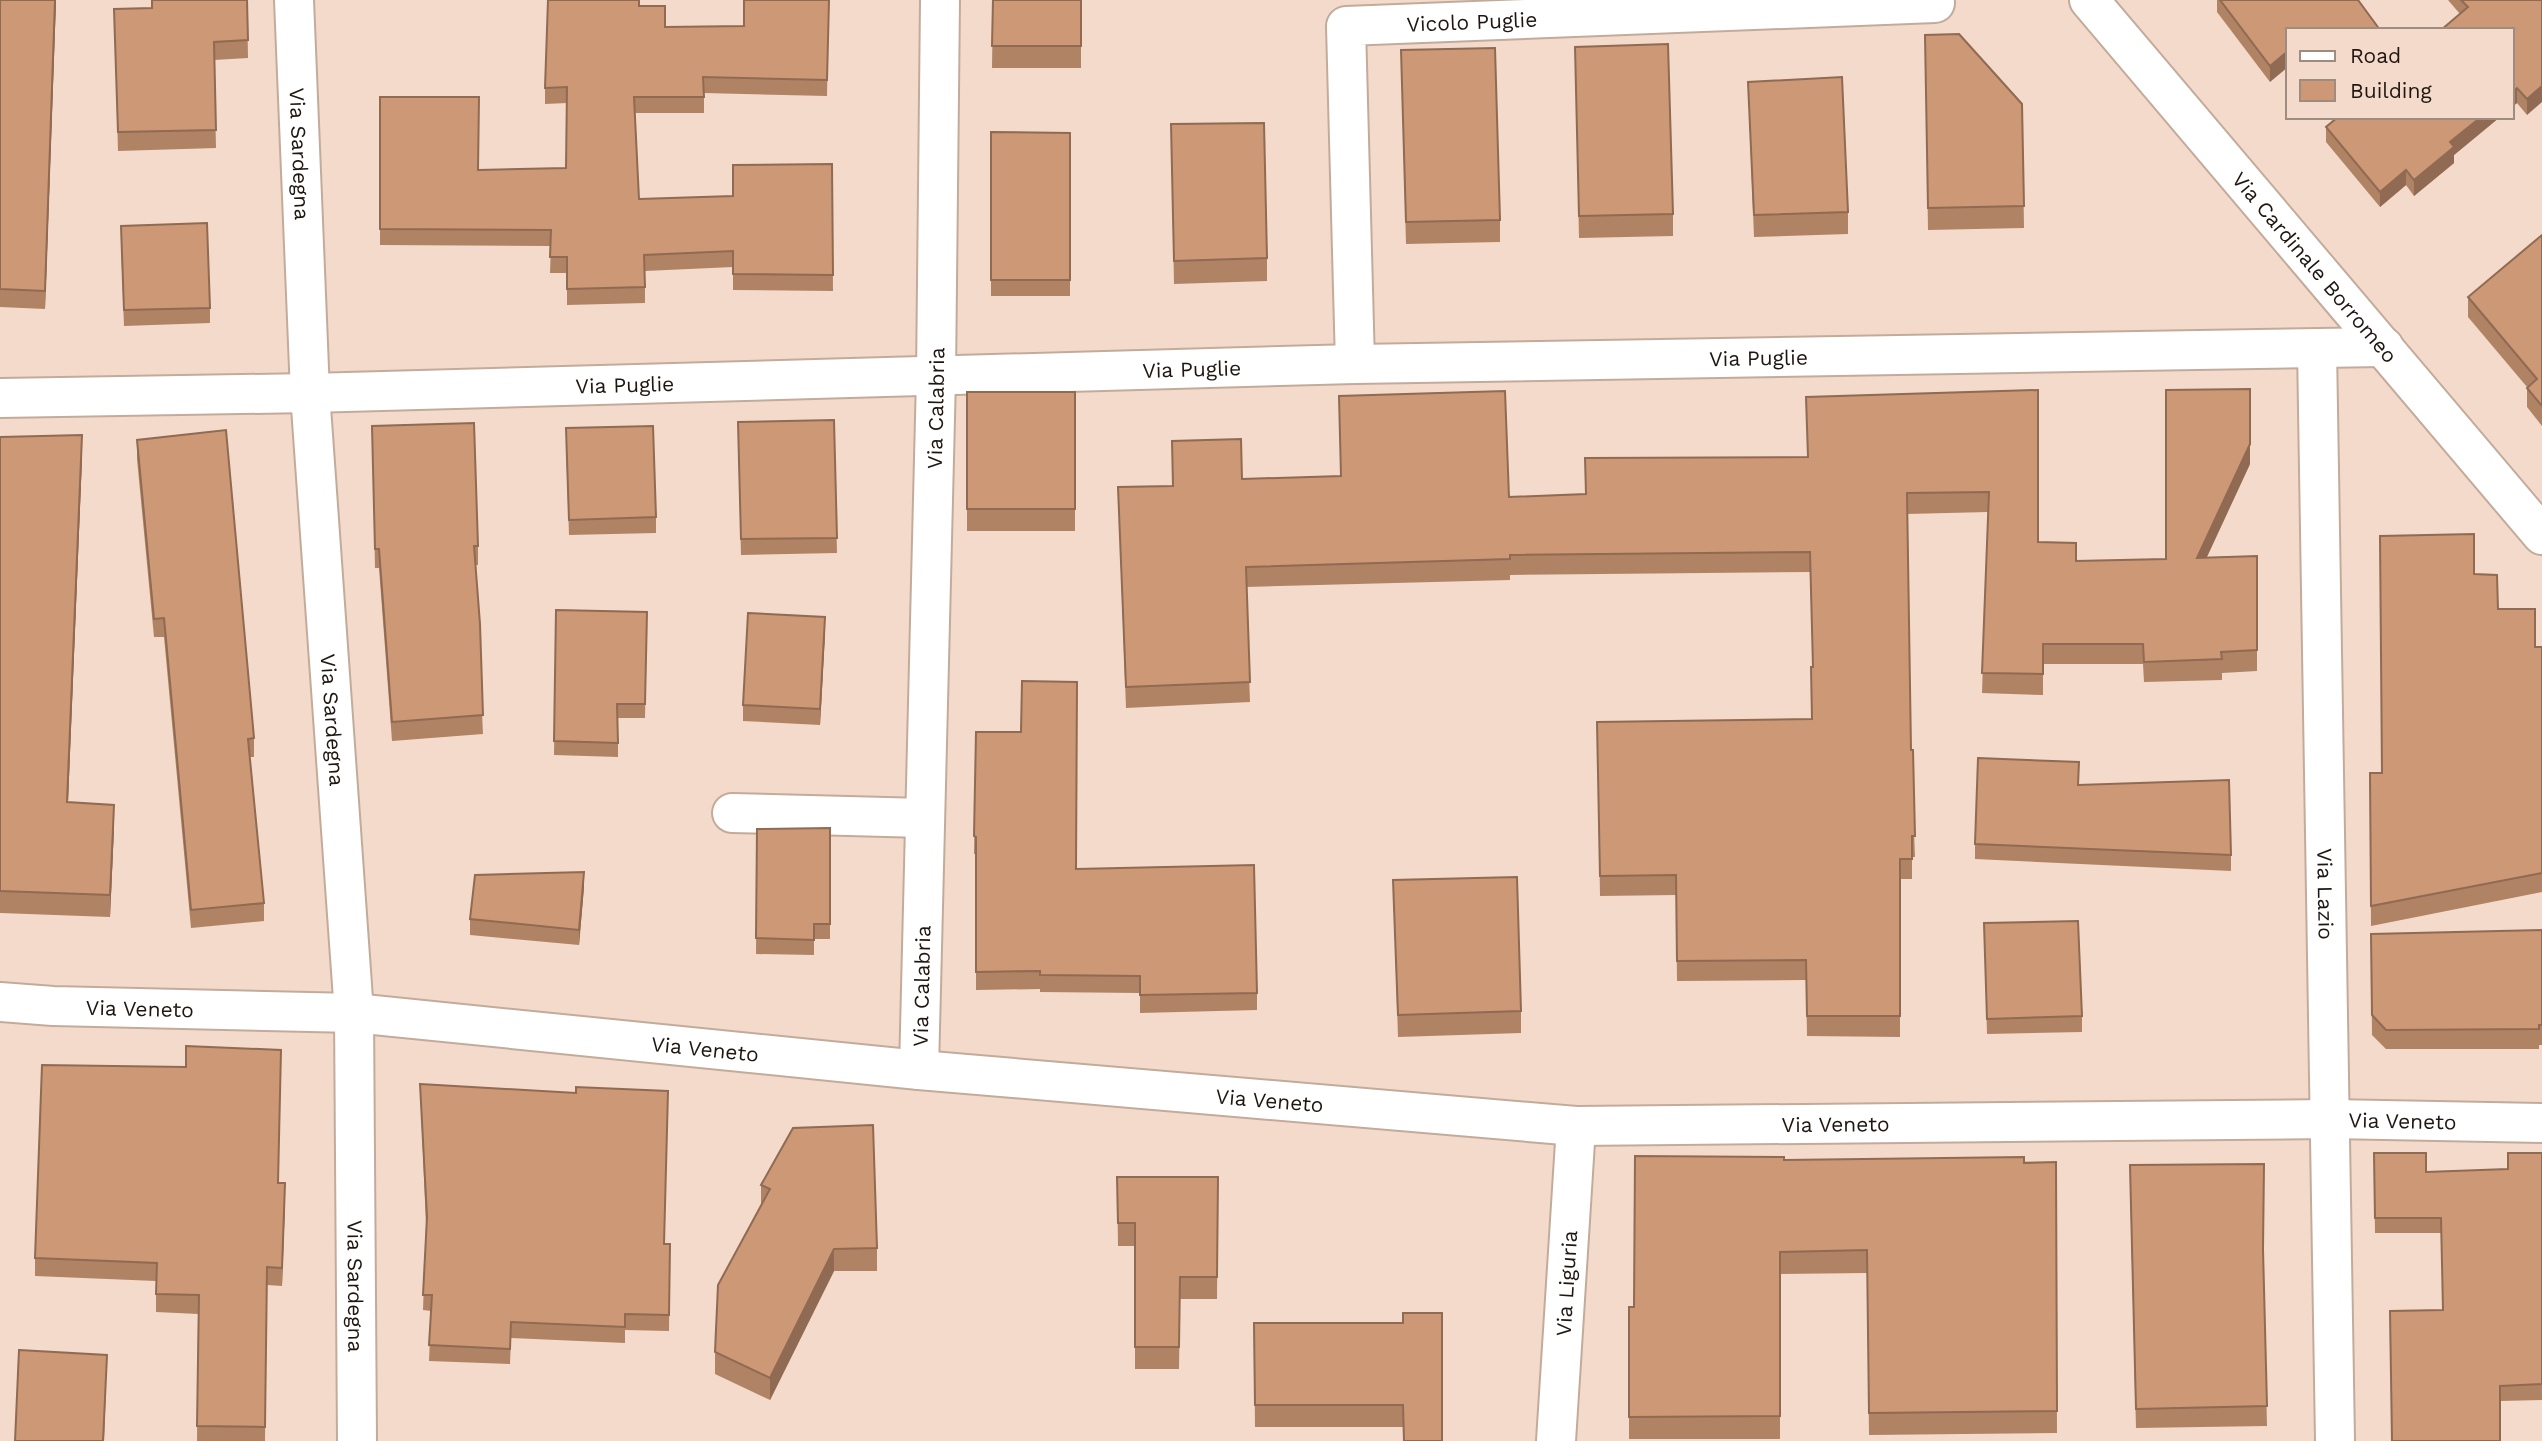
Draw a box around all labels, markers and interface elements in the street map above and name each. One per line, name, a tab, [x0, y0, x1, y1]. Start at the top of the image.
street label: Vicolo Puglie	[1406, 6, 1538, 36]
legend	[2286, 28, 2514, 119]
text: Road	[2350, 43, 2401, 68]
text: Building	[2350, 78, 2432, 103]
street label: Via Sardegna	[285, 87, 315, 221]
street label: Via Cardinale Borromeo	[2227, 167, 2403, 368]
street label: Via Puglie	[1709, 344, 1808, 371]
street label: Via Calabria	[921, 347, 949, 469]
street label: Via Puglie	[1142, 355, 1241, 382]
street label: Via Puglie	[575, 370, 675, 398]
street label: Via Sardegna	[316, 653, 350, 787]
street label: Via Lazio	[2313, 848, 2339, 940]
street label: Via Calabria	[907, 925, 935, 1047]
street label: Via Veneto	[86, 994, 194, 1022]
street label: Via Veneto	[650, 1031, 760, 1066]
street label: Via Veneto	[1215, 1083, 1325, 1117]
street label: Via Veneto	[2348, 1107, 2457, 1134]
street label: Via Veneto	[1781, 1111, 1890, 1137]
street label: Via Sardegna	[343, 1220, 369, 1353]
street label: Via Liguria	[1550, 1229, 1582, 1337]

